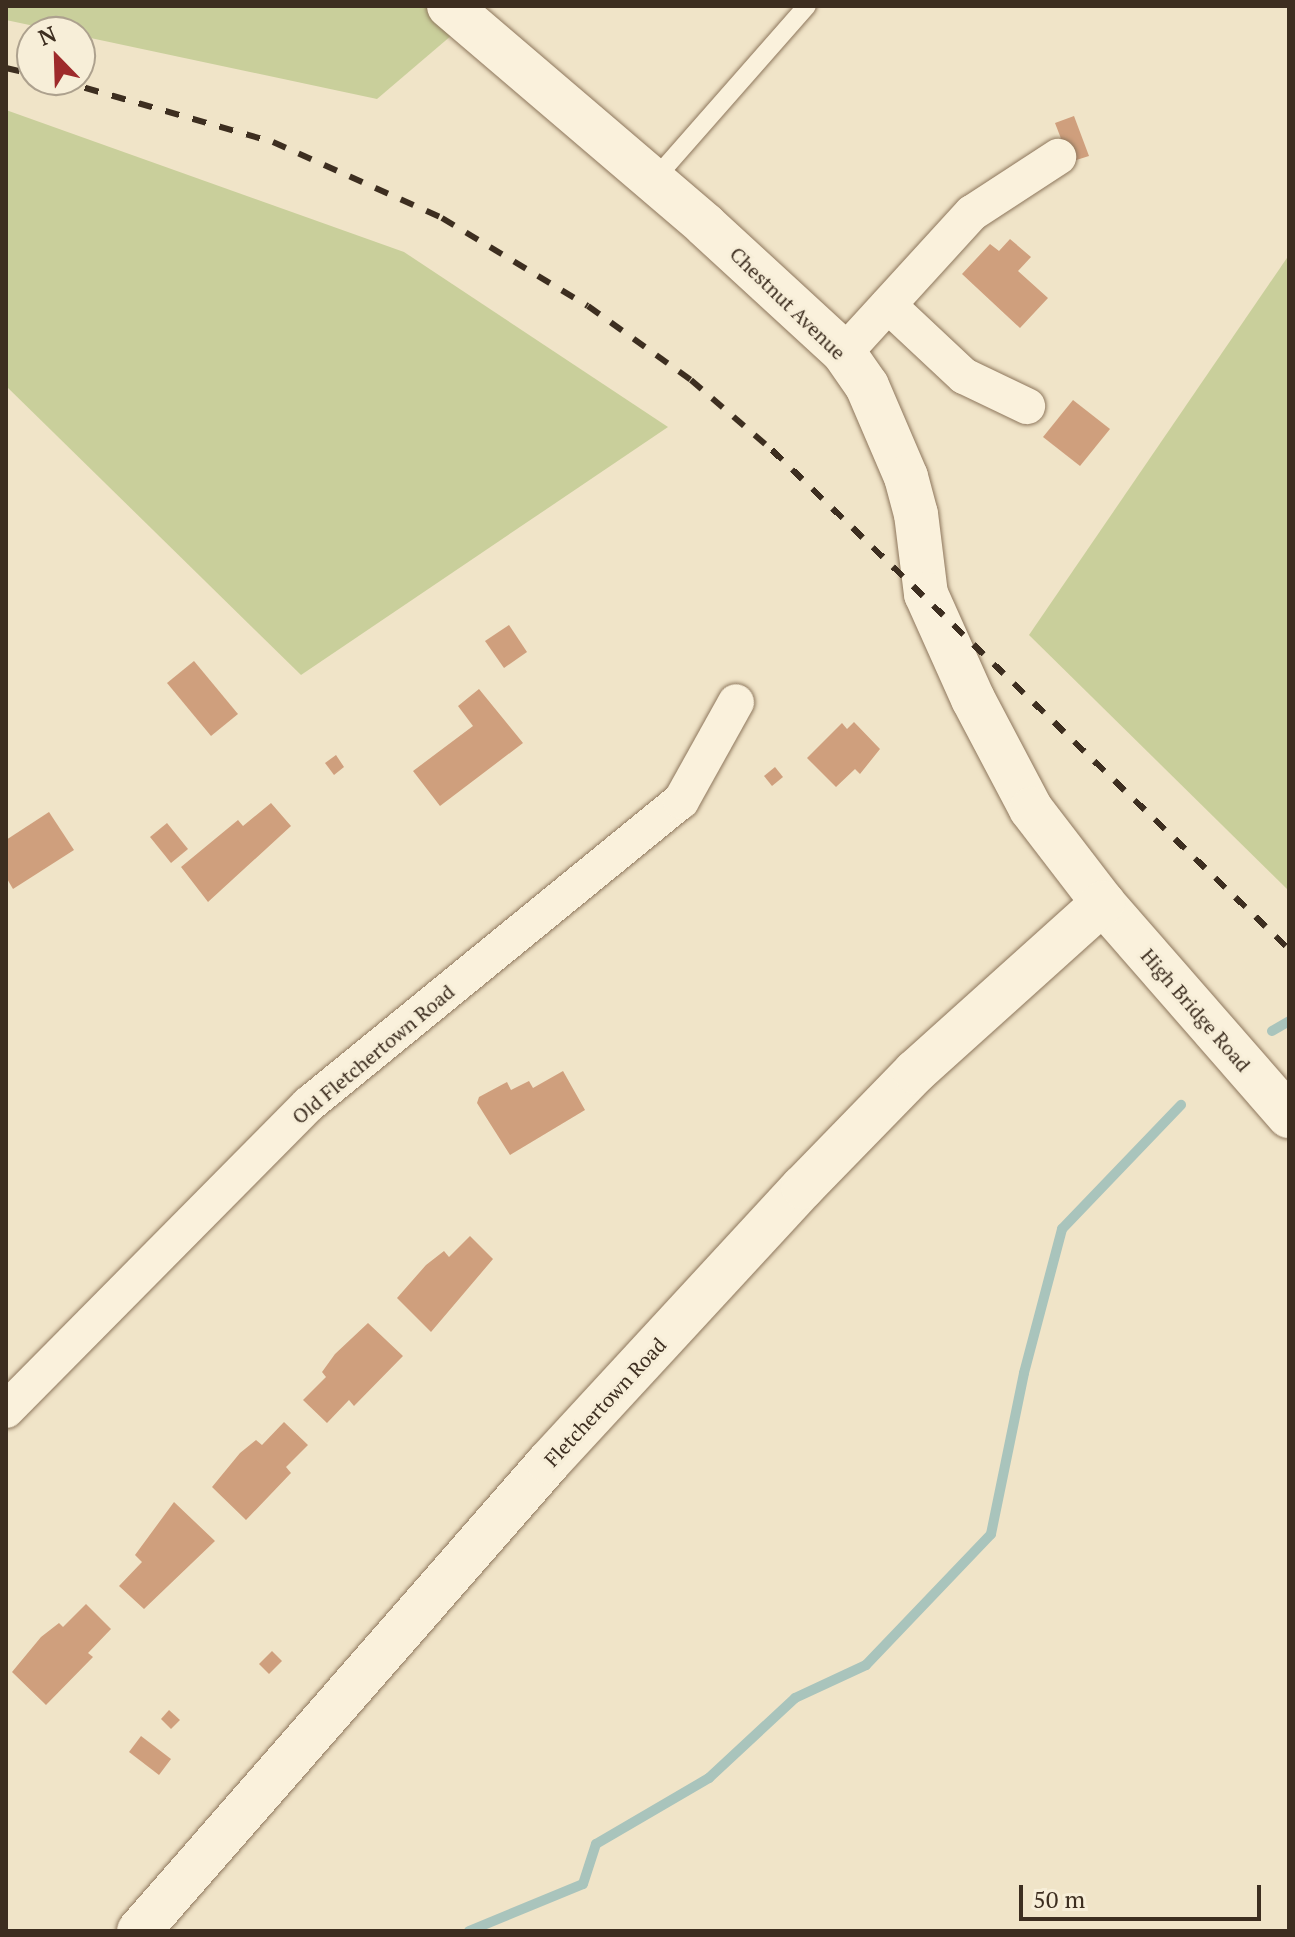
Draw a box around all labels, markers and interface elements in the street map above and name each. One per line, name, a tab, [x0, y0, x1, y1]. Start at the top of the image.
north arrow	[16, 16, 96, 96]
text: N	[34, 19, 61, 52]
street label: Chestnut Avenue	[725, 242, 851, 364]
street label: High Bridge Road	[1136, 944, 1256, 1076]
street label: Old Fletchertown Road	[287, 979, 459, 1129]
street label: Fletchertown Road	[539, 1333, 671, 1471]
scale bar	[1023, 1869, 1265, 1919]
text: 50 m	[1033, 1883, 1085, 1915]

